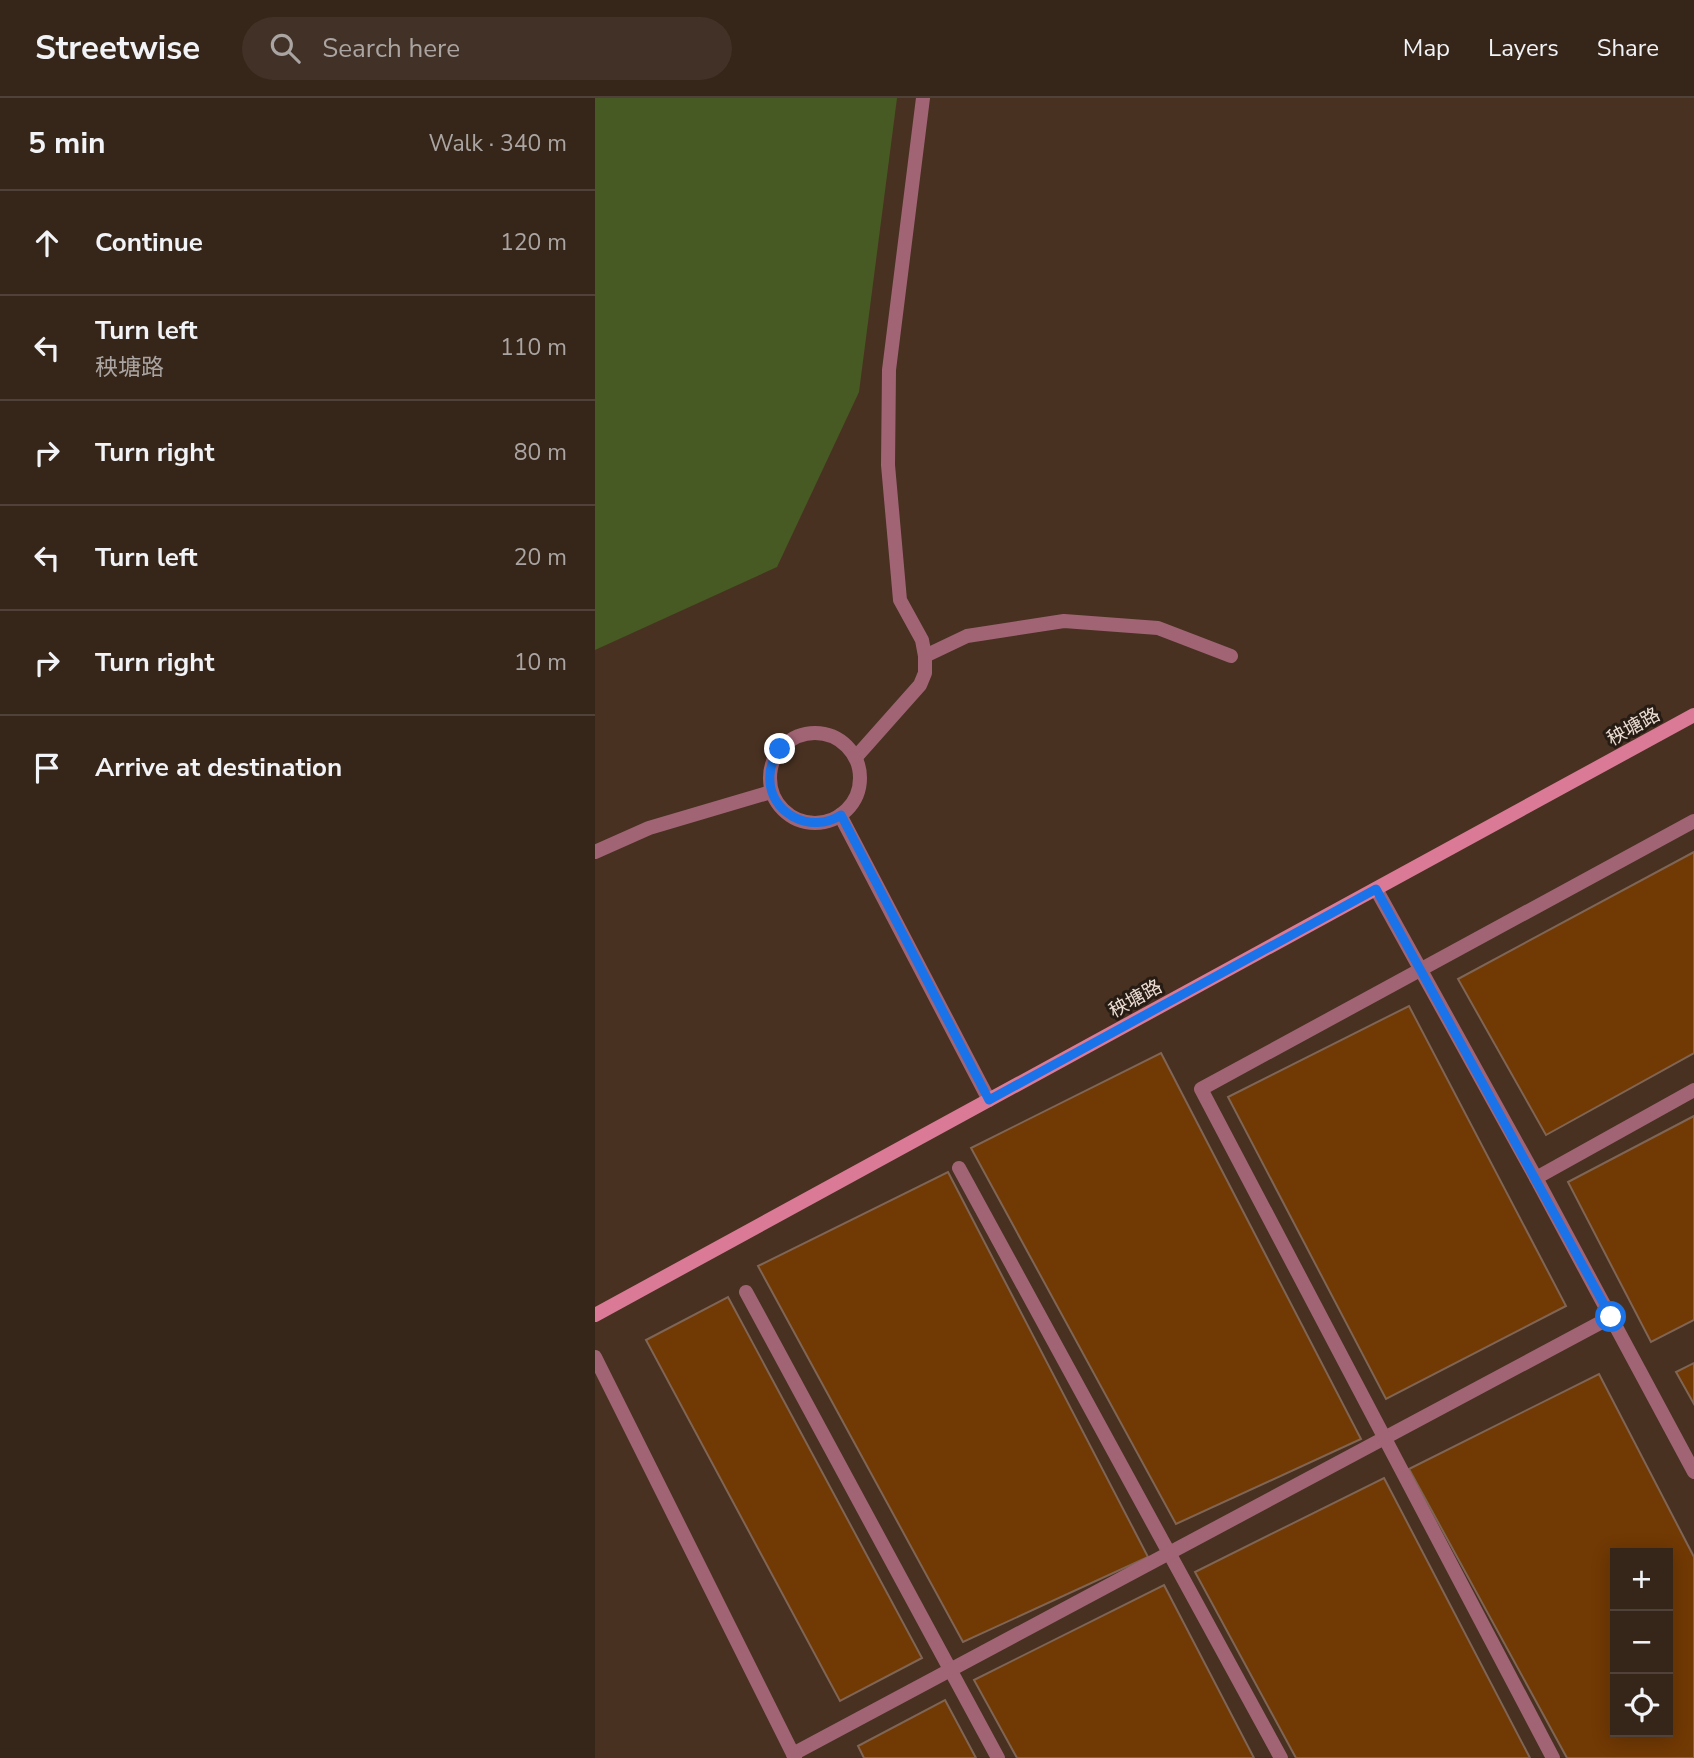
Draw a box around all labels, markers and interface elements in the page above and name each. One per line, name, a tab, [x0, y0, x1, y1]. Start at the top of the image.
search box	[242, 17, 732, 80]
text: Streetwise	[35, 26, 200, 71]
icon: search	[266, 29, 304, 67]
text: Search here	[322, 31, 460, 66]
text: Map	[1403, 32, 1450, 64]
text: Layers	[1488, 32, 1559, 64]
text: Share	[1597, 32, 1659, 64]
text: 5 min	[28, 123, 106, 164]
text: Walk · 340 m	[428, 128, 567, 159]
icon: ahead	[28, 224, 66, 262]
text: Continue	[95, 225, 203, 260]
text: 120 m	[500, 227, 567, 258]
text: Turn left	[95, 313, 198, 348]
icon: left	[28, 329, 66, 367]
text: 110 m	[500, 332, 567, 363]
text: 秧塘路	[95, 352, 164, 383]
icon: right	[28, 434, 66, 472]
text: Turn right	[95, 435, 214, 470]
text: 80 m	[514, 437, 567, 468]
icon: left	[28, 539, 66, 577]
text: Turn left	[95, 540, 198, 575]
text: 20 m	[514, 542, 567, 573]
icon: right	[28, 644, 66, 682]
text: Turn right	[95, 645, 214, 680]
text: 10 m	[514, 647, 567, 678]
street label: 秧塘路	[1602, 702, 1665, 752]
route end	[764, 733, 795, 764]
icon: arrive	[28, 749, 66, 787]
text: Arrive at destination	[95, 750, 342, 785]
street label: 秧塘路	[1104, 974, 1167, 1024]
route start	[1595, 1301, 1626, 1332]
map controls	[1610, 1548, 1673, 1737]
button: +	[1610, 1548, 1673, 1611]
button: −	[1610, 1611, 1673, 1674]
button: locate	[1610, 1674, 1673, 1737]

